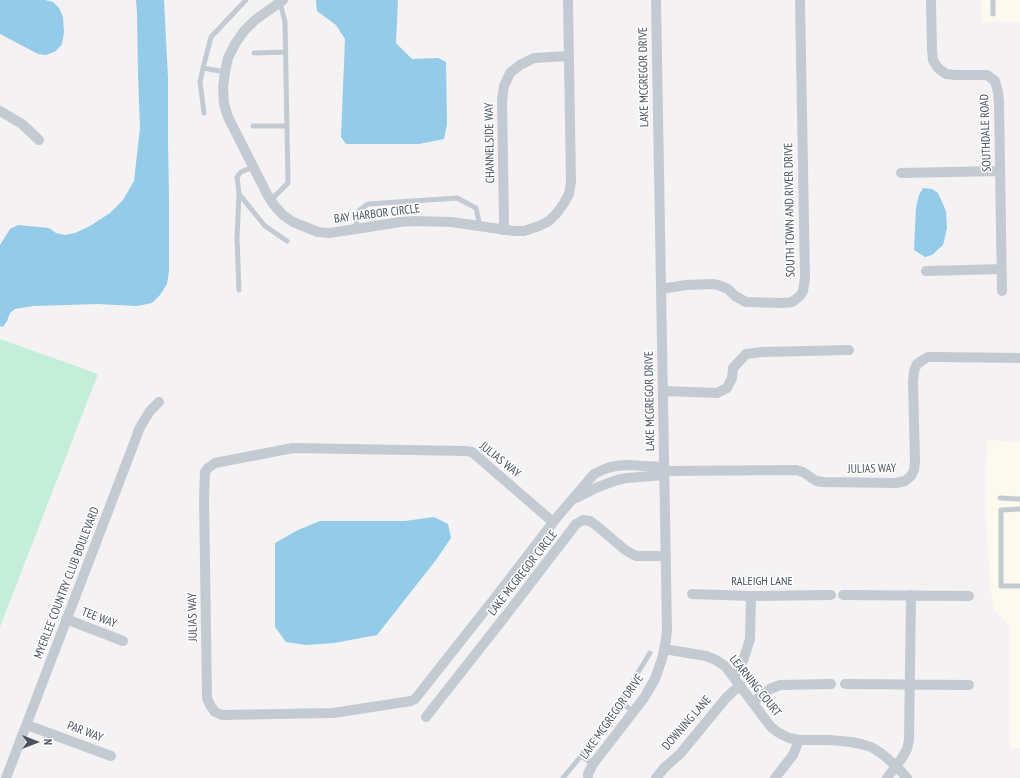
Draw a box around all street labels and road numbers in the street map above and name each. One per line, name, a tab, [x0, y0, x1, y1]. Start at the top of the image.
street label: LAKE MCGREGOR DRIVE	[636, 27, 652, 127]
street label: SOUTHDALE ROAD	[977, 94, 995, 172]
street label: CHANNELSIDE WAY	[482, 102, 498, 184]
street label: SOUTH TOWN AND RIVER DRIVE	[782, 142, 798, 278]
street label: BAY HARBOR CIRCLE	[333, 202, 421, 226]
street label: LAKE MCGREGOR DRIVE	[642, 351, 658, 451]
street label: JULIAS WAY	[477, 439, 523, 481]
street label: JULIAS WAY	[848, 461, 896, 477]
street label: MYERLEE COUNTRY CLUB BOULEVARD	[31, 505, 103, 661]
street label: LAKE MCGREGOR CIRCLE	[485, 528, 561, 618]
street label: RALEIGH LANE	[731, 575, 793, 589]
street label: JULIAS WAY	[185, 593, 201, 641]
street label: TEE WAY	[79, 605, 119, 631]
street label: LEARNING COURT	[726, 653, 784, 719]
street label: LAKE MCGREGOR DRIVE	[577, 672, 647, 762]
street label: DOWNING LANE	[660, 693, 714, 753]
street label: PAR WAY	[65, 719, 105, 745]

